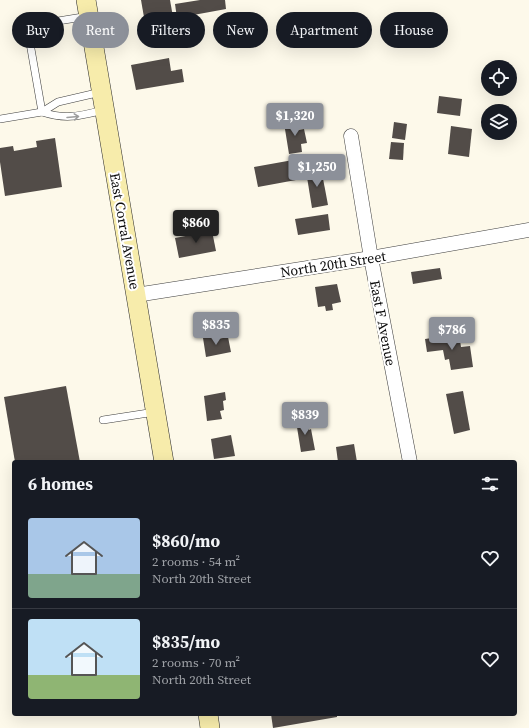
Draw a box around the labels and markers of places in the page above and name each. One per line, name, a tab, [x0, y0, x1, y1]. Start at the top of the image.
pin: $1,320	[262, 103, 328, 137]
pin: $1,250	[284, 154, 350, 188]
pin: $860	[172, 210, 220, 244]
pin: $835	[192, 312, 240, 346]
pin: $786	[428, 317, 476, 351]
pin: $839	[281, 402, 329, 436]

